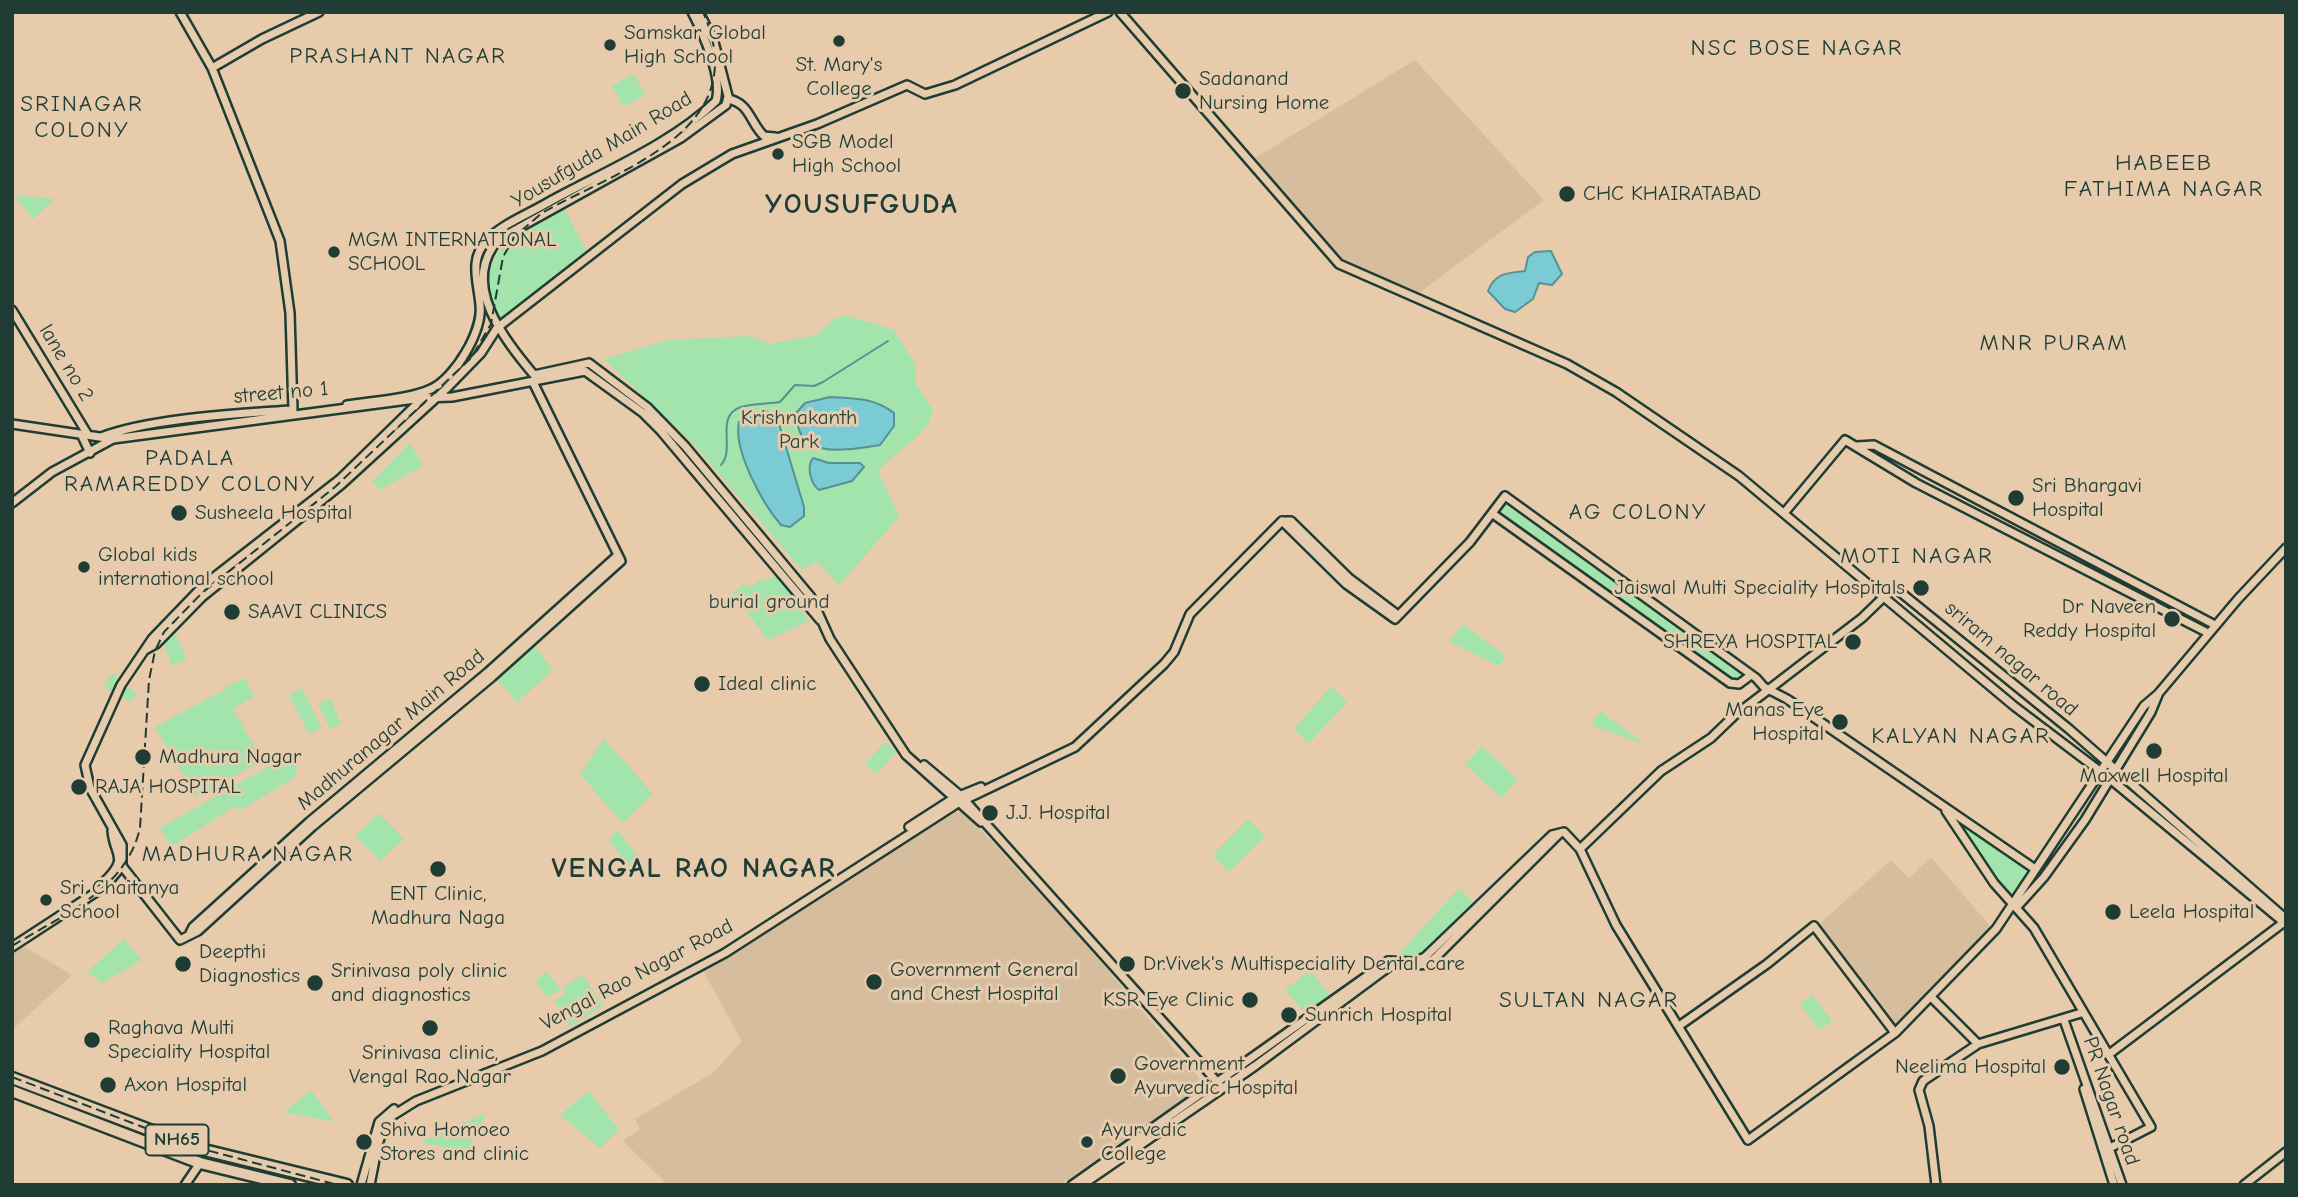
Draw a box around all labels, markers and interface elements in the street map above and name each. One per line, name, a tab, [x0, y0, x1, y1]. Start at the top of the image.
place label: Samskar Global High School	[624, 20, 766, 70]
marker: St. Mary's College	[831, 33, 847, 49]
district label: NSC BOSE NAGAR	[1692, 34, 1902, 62]
marker: Samskar Global High School	[602, 37, 618, 53]
district label: PRASHANT NAGAR	[291, 42, 505, 70]
place label: St. Mary's College	[796, 52, 882, 102]
place label: Sadanand Nursing Home	[1199, 66, 1329, 116]
marker: Sadanand Nursing Home	[1173, 81, 1193, 101]
street label: Yousufguda Main Road	[507, 86, 697, 214]
district label: SRINAGAR COLONY	[21, 90, 143, 144]
place label: SGB Model High School	[792, 129, 901, 179]
marker: SGB Model High School	[770, 146, 786, 162]
district label: HABEEB FATHIMA NAGAR	[2065, 149, 2263, 203]
place label: CHC KHAIRATABAD	[1583, 181, 1761, 207]
marker: CHC KHAIRATABAD	[1557, 184, 1577, 204]
district label: YOUSUFGUDA	[767, 188, 957, 222]
place label: MGM INTERNATIONAL SCHOOL	[348, 227, 556, 277]
marker: MGM INTERNATIONAL SCHOOL	[326, 244, 342, 260]
street label: lane no 2	[33, 320, 99, 406]
district label: MNR PURAM	[1981, 329, 2127, 357]
street label: street no 1	[233, 376, 329, 410]
park label: Krishnakanth Park	[741, 405, 857, 455]
district label: PADALA RAMAREDDY COLONY	[66, 444, 314, 498]
place label: Sri Bhargavi Hospital	[2032, 473, 2142, 523]
marker: Sri Bhargavi Hospital	[2006, 488, 2026, 508]
district label: AG COLONY	[1570, 498, 1706, 526]
place label: Susheela Hospital	[195, 500, 352, 526]
marker: Susheela Hospital	[169, 503, 189, 523]
place label: Global kids international school	[98, 542, 274, 592]
district label: MOTI NAGAR	[1841, 542, 1993, 570]
marker: Global kids international school	[76, 559, 92, 575]
place label: Jaiswal Multi Speciality Hospitals	[1615, 575, 1905, 601]
marker: Jaiswal Multi Speciality Hospitals	[1911, 578, 1931, 598]
park label: burial ground	[708, 589, 830, 615]
place label: Dr Naveen Reddy Hospital	[2023, 594, 2156, 644]
street label: sriram nagar road	[1939, 596, 2083, 722]
place label: SAAVI CLINICS	[248, 599, 387, 625]
marker: SAAVI CLINICS	[222, 602, 242, 622]
marker: Dr Naveen Reddy Hospital	[2162, 609, 2182, 629]
place label: SHREYA HOSPITAL	[1663, 629, 1837, 655]
marker: SHREYA HOSPITAL	[1843, 632, 1863, 652]
street label: Madhuranagar Main Road	[292, 644, 490, 816]
place label: Ideal clinic	[718, 671, 816, 697]
marker: Ideal clinic	[692, 674, 712, 694]
place label: Manas Eye Hospital	[1725, 697, 1824, 747]
marker: Manas Eye Hospital	[1830, 712, 1850, 732]
district label: KALYAN NAGAR	[1873, 722, 2049, 750]
marker: Maxwell Hospital	[2144, 741, 2164, 761]
place label: Madhura Nagar	[159, 744, 301, 770]
marker: Madhura Nagar	[133, 747, 153, 767]
place label: Maxwell Hospital	[2080, 763, 2228, 789]
place label: RAJA HOSPITAL	[95, 774, 241, 800]
marker: RAJA HOSPITAL	[69, 777, 89, 797]
place label: J.J. Hospital	[1006, 800, 1110, 826]
marker: J.J. Hospital	[980, 803, 1000, 823]
district label: MADHURA NAGAR	[143, 840, 353, 868]
district label: VENGAL RAO NAGAR	[553, 852, 835, 886]
marker: ENT Clinic, Madhura Naga	[428, 859, 448, 879]
place label: Sri Chaitanya School	[60, 875, 179, 925]
place label: ENT Clinic, Madhura Naga	[371, 881, 505, 931]
marker: Sri Chaitanya School	[38, 892, 54, 908]
place label: Leela Hospital	[2129, 899, 2254, 925]
marker: Leela Hospital	[2103, 902, 2123, 922]
street label: Vengal Rao Nagar Road	[537, 914, 737, 1036]
place label: Deepthi Diagnostics	[199, 939, 300, 989]
place label: Dr.Vivek's Multispeciality Dental care	[1143, 951, 1465, 977]
marker: Deepthi Diagnostics	[173, 954, 193, 974]
marker: Dr.Vivek's Multispeciality Dental care	[1117, 954, 1137, 974]
place label: Government General and Chest Hospital	[890, 957, 1078, 1007]
place label: Srinivasa poly clinic and diagnostics	[331, 958, 507, 1008]
marker: Government General and Chest Hospital	[864, 972, 884, 992]
marker: Srinivasa poly clinic and diagnostics	[305, 973, 325, 993]
district label: SULTAN NAGAR	[1500, 986, 1678, 1014]
place label: KSR Eye Clinic	[1103, 987, 1234, 1013]
marker: KSR Eye Clinic	[1240, 990, 1260, 1010]
place label: Sunrich Hospital	[1305, 1002, 1452, 1028]
marker: Sunrich Hospital	[1279, 1005, 1299, 1025]
place label: Raghava Multi Speciality Hospital	[108, 1015, 270, 1065]
marker: Srinivasa clinic, Vengal Rao Nagar	[420, 1018, 440, 1038]
marker: Raghava Multi Speciality Hospital	[82, 1030, 102, 1050]
street label: PR Nagar road	[2077, 1033, 2145, 1169]
place label: Srinivasa clinic, Vengal Rao Nagar	[349, 1040, 511, 1090]
place label: Government Ayurvedic Hospital	[1134, 1051, 1298, 1101]
place label: Neelima Hospital	[1895, 1054, 2046, 1080]
marker: Neelima Hospital	[2052, 1057, 2072, 1077]
marker: Government Ayurvedic Hospital	[1108, 1066, 1128, 1086]
place label: Axon Hospital	[124, 1072, 247, 1098]
marker: Axon Hospital	[98, 1075, 118, 1095]
place label: Shiva Homoeo Stores and clinic	[380, 1117, 529, 1167]
place label: Ayurvedic College	[1101, 1117, 1187, 1167]
road number: NH65	[146, 1124, 208, 1156]
marker: Shiva Homoeo Stores and clinic	[354, 1132, 374, 1152]
marker: Ayurvedic College	[1079, 1134, 1095, 1150]

